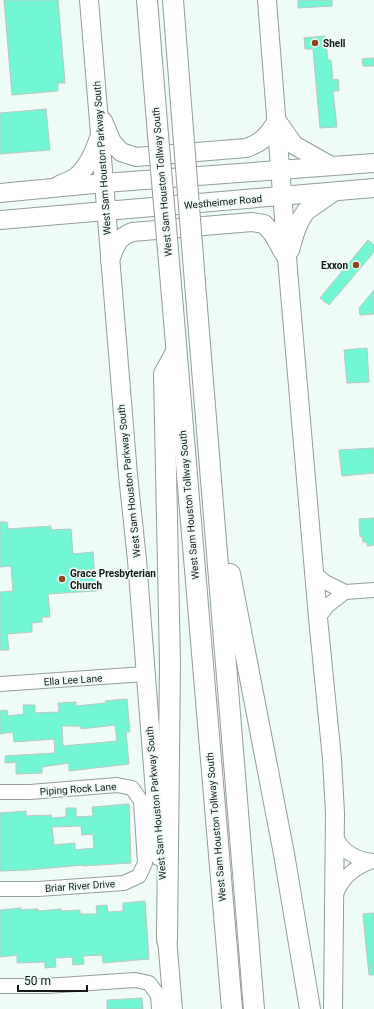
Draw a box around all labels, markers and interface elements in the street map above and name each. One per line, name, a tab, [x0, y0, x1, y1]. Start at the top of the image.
marker: Shell	[310, 38, 320, 48]
place label: Shell	[323, 38, 346, 49]
street label: West Sam Houston Parkway South	[91, 81, 113, 235]
street label: West Sam Houston Tollway South	[150, 107, 174, 257]
street label: Westheimer Road	[183, 193, 263, 211]
place label: Exxon	[321, 260, 348, 271]
marker: Exxon	[351, 260, 361, 270]
street label: West Sam Houston Parkway South	[115, 404, 143, 558]
street label: West Sam Houston Tollway South	[177, 430, 201, 580]
place label: Grace Presbyterian Church	[70, 568, 156, 591]
marker: Grace Presbyterian Church	[57, 574, 67, 584]
street label: Ella Lee Lane	[43, 672, 103, 688]
street label: West Sam Houston Parkway South	[144, 726, 168, 880]
street label: West Sam Houston Tollway South	[204, 752, 228, 902]
street label: Piping Rock Lane	[39, 781, 117, 797]
street label: Briar River Drive	[45, 878, 115, 894]
scale bar	[18, 967, 87, 993]
text: 50 m	[24, 974, 51, 988]

